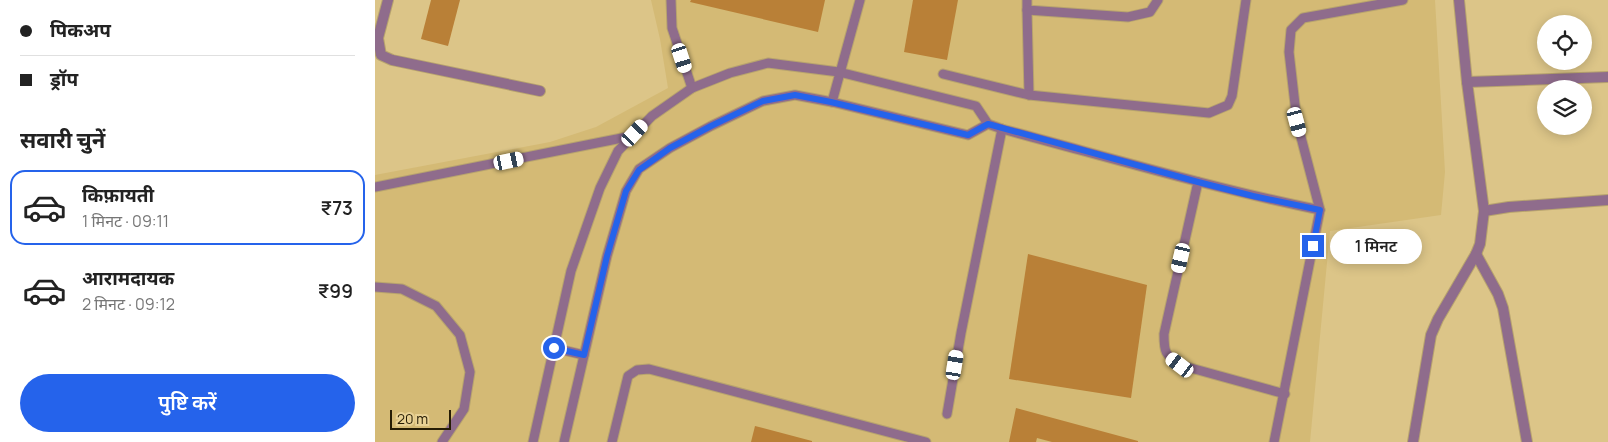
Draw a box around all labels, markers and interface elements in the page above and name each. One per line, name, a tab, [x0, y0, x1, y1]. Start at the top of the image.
map controls	[1537, 15, 1592, 135]
button: locate	[1537, 15, 1592, 70]
text: पिकअप	[50, 17, 111, 43]
car	[670, 41, 693, 75]
text: ड्रॉप	[50, 66, 78, 92]
button: layers	[1537, 80, 1592, 135]
car	[1285, 106, 1308, 138]
car	[619, 117, 650, 149]
text: सवारी चुनें	[20, 125, 105, 155]
car	[492, 151, 525, 171]
text: किफ़ायती	[82, 182, 154, 208]
icon: car	[22, 185, 67, 230]
text: ₹73	[321, 195, 353, 221]
text: 1 मिनट · 09:11	[82, 210, 169, 232]
callout: 1 मिनट	[1331, 228, 1423, 264]
route end	[1302, 235, 1324, 257]
text: 1 मिनट	[1355, 235, 1397, 257]
car	[1170, 242, 1191, 274]
text: आरामदायक	[82, 265, 174, 291]
icon: car	[22, 268, 67, 313]
text: ₹99	[318, 278, 353, 304]
text: 2 मिनट · 09:12	[82, 293, 175, 315]
route start	[543, 337, 565, 359]
car	[945, 349, 964, 381]
car	[1163, 350, 1196, 380]
button: पुष्टि करें	[20, 374, 355, 432]
scale bar	[390, 407, 451, 430]
text: 20 m	[397, 409, 428, 428]

